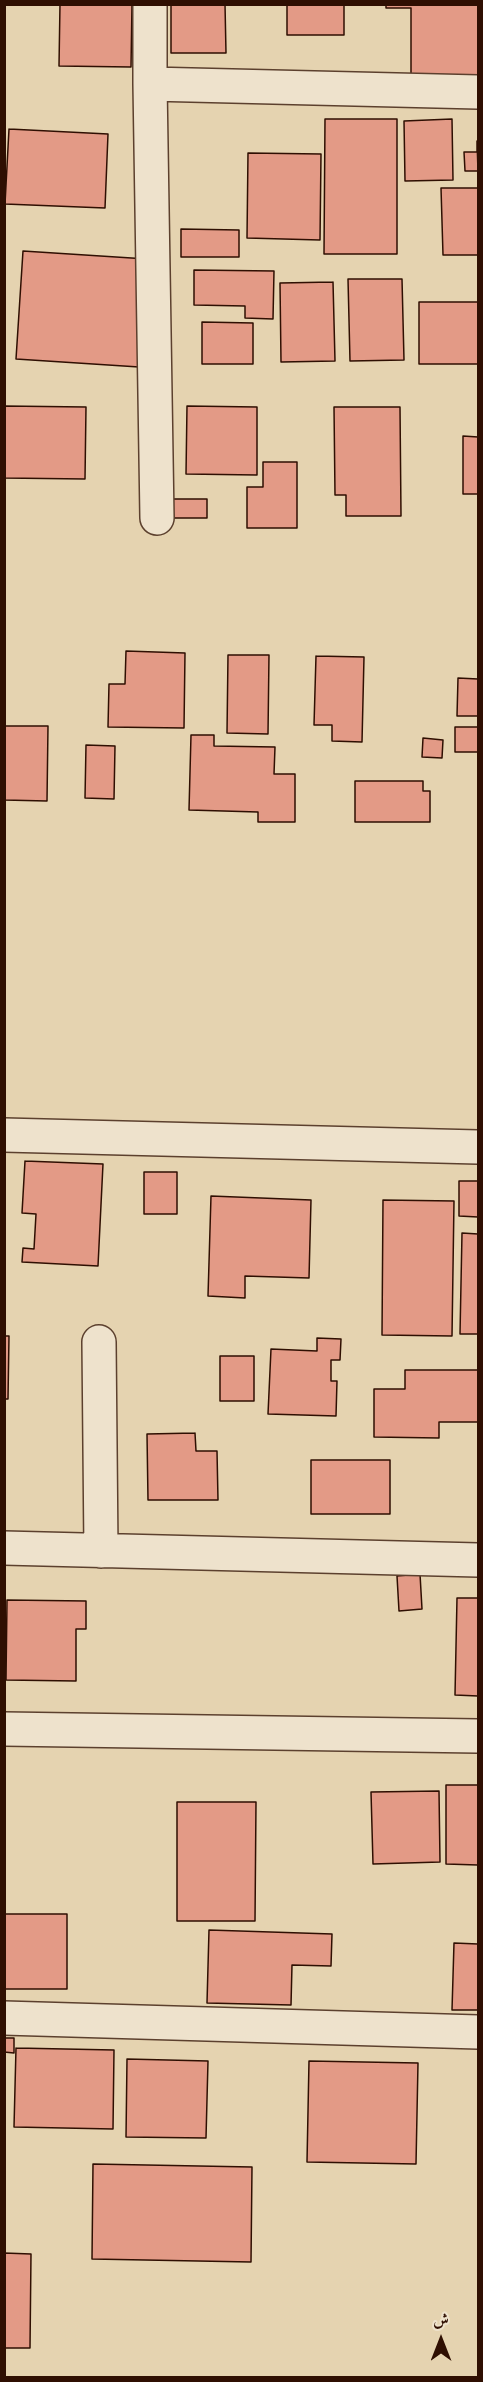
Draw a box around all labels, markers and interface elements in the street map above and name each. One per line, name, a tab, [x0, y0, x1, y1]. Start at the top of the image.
north arrow	[411, 2310, 471, 2370]
text: ش	[433, 2310, 449, 2333]

